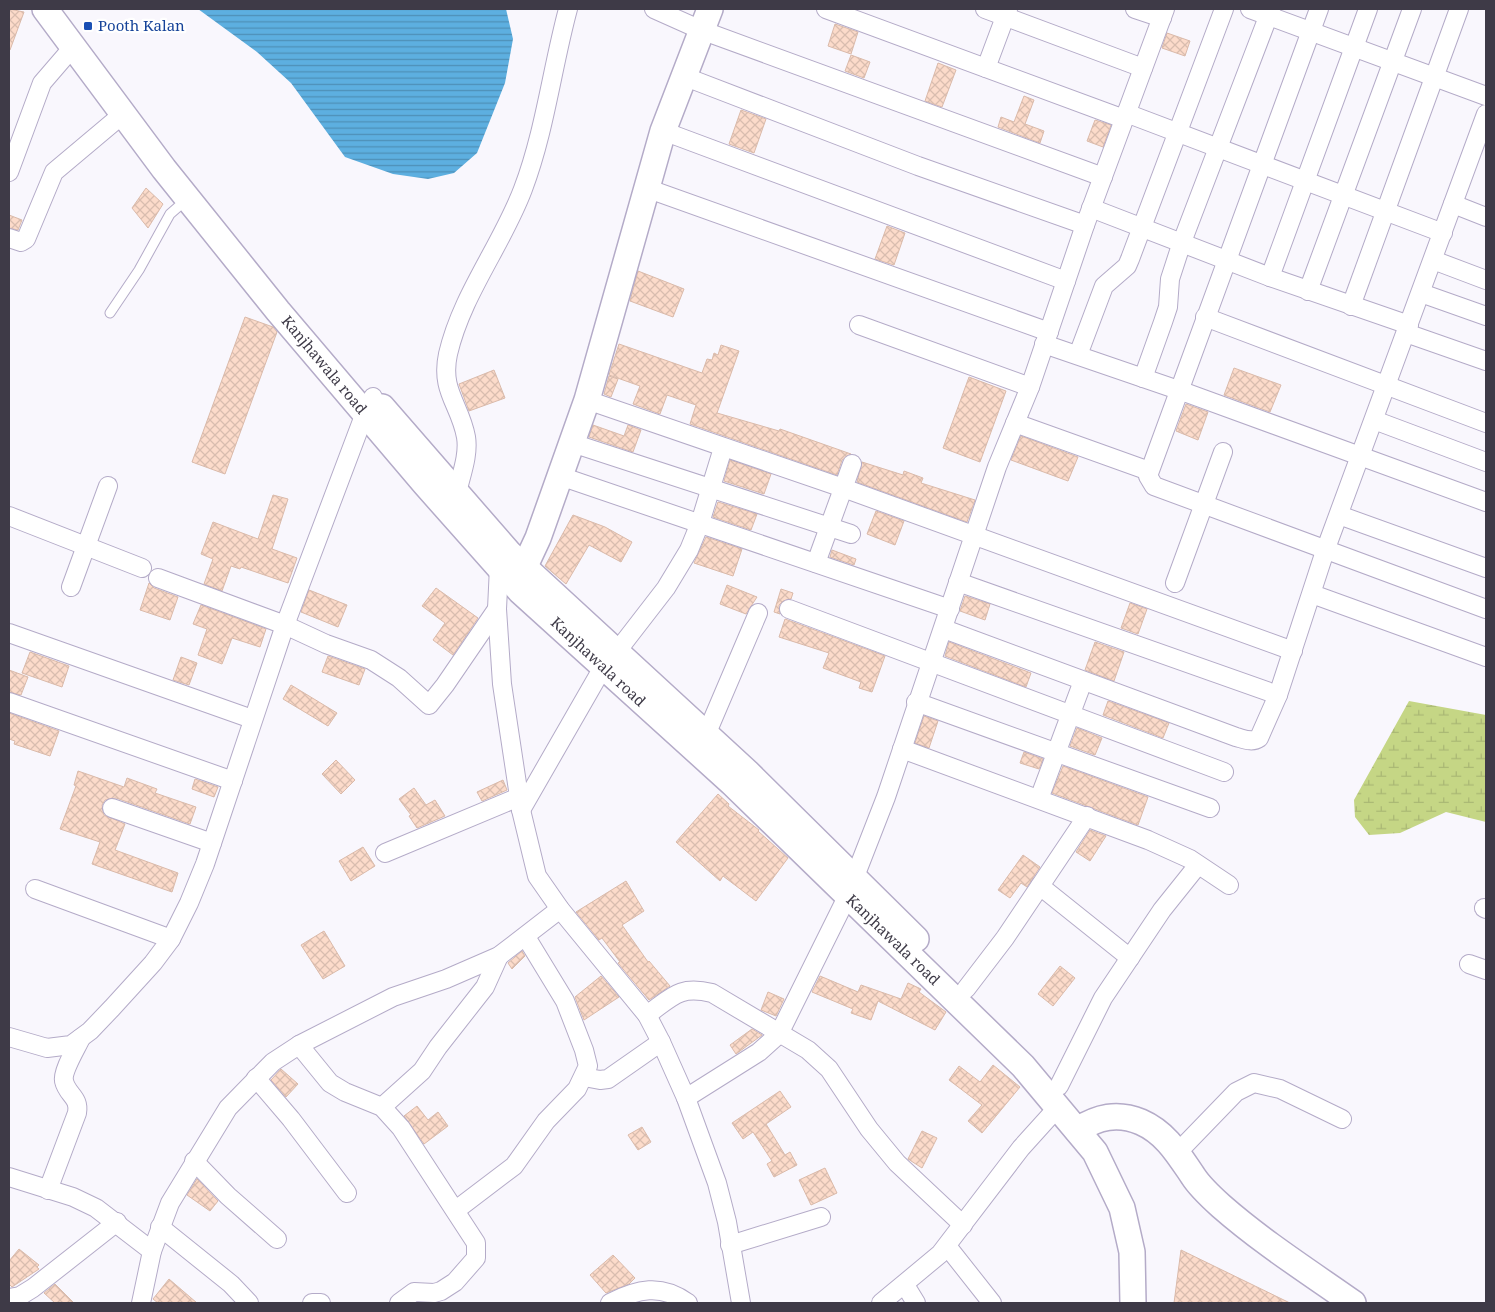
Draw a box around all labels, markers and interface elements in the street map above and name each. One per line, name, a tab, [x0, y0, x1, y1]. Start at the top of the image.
place label: Pooth Kalan	[98, 15, 185, 35]
marker: Pooth Kalan	[82, 20, 94, 32]
street label: Kanjhawala road	[278, 311, 372, 418]
street label: Kanjhawala road	[547, 612, 650, 710]
street label: Kanjhawala road	[843, 889, 945, 989]

